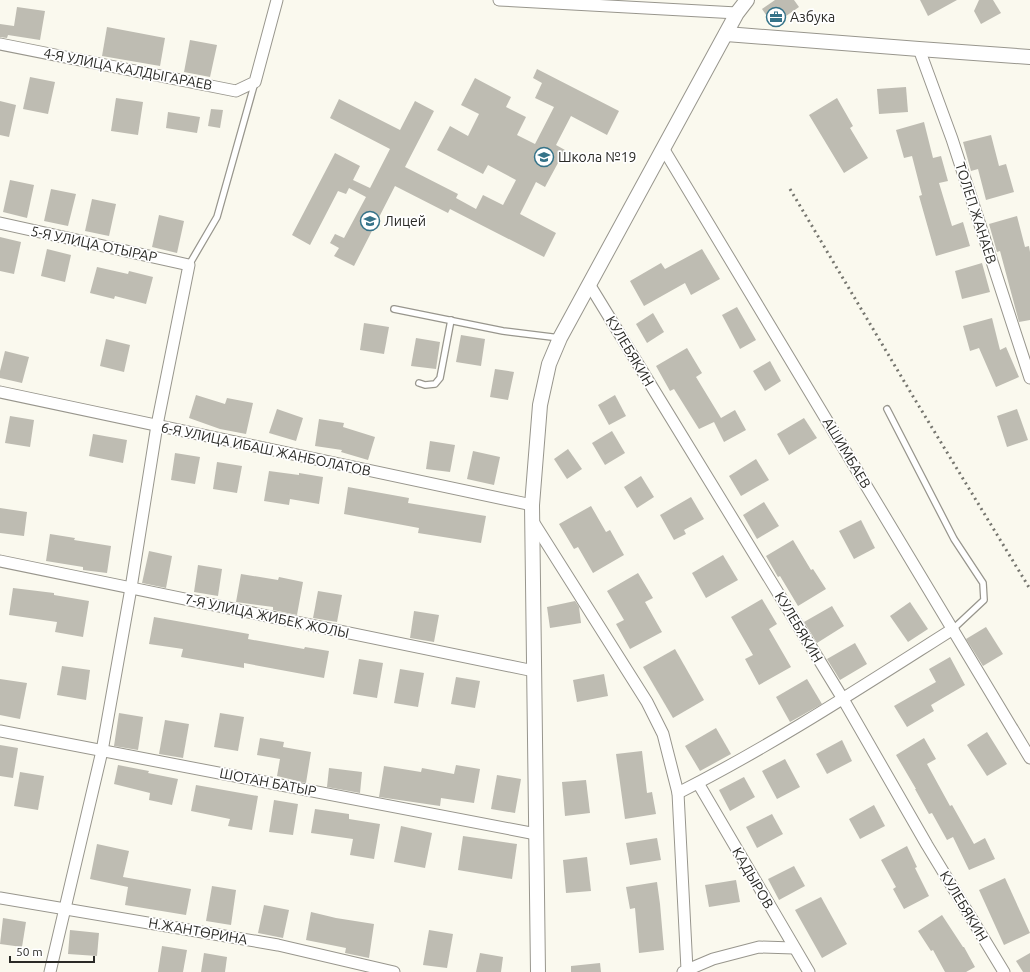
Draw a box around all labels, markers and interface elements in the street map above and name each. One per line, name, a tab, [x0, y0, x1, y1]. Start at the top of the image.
office icon: Азбука	[765, 6, 787, 28]
place label: Азбука	[790, 9, 835, 25]
street label: 4-Я УЛИЦА КАЛДЫГАРАЕВ	[42, 45, 214, 93]
school or university icon: Школа №19	[533, 146, 555, 168]
place label: Школа №19	[558, 149, 637, 165]
street label: ТОЛЕП ЖАНАЕВ	[952, 160, 1000, 266]
school or university icon: Лицей	[359, 210, 381, 232]
place label: Лицей	[384, 213, 426, 229]
street label: 5-Я УЛИЦА ОТЫРАР	[29, 223, 159, 265]
street label: КУЛЕБЯКИН	[603, 313, 657, 389]
street label: АШИМБАЕВ	[820, 415, 874, 491]
street label: 6-Я УЛИЦА ИБАШ ЖАНБОЛАТОВ	[160, 419, 372, 479]
street label: КУЛЕБЯКИН	[772, 589, 826, 665]
street label: 7-Я УЛИЦА ЖИБЕК ЖОЛЫ	[183, 591, 351, 641]
street label: ШОТАН БАТЫР	[218, 765, 318, 799]
street label: КАДЫРОВ	[729, 845, 777, 911]
street label: КУЛЕБЯКИН	[937, 868, 991, 944]
street label: Н.ЖАНТӨРИНА	[147, 914, 249, 948]
scale bar	[10, 938, 94, 964]
text: 50 m	[16, 945, 43, 958]

